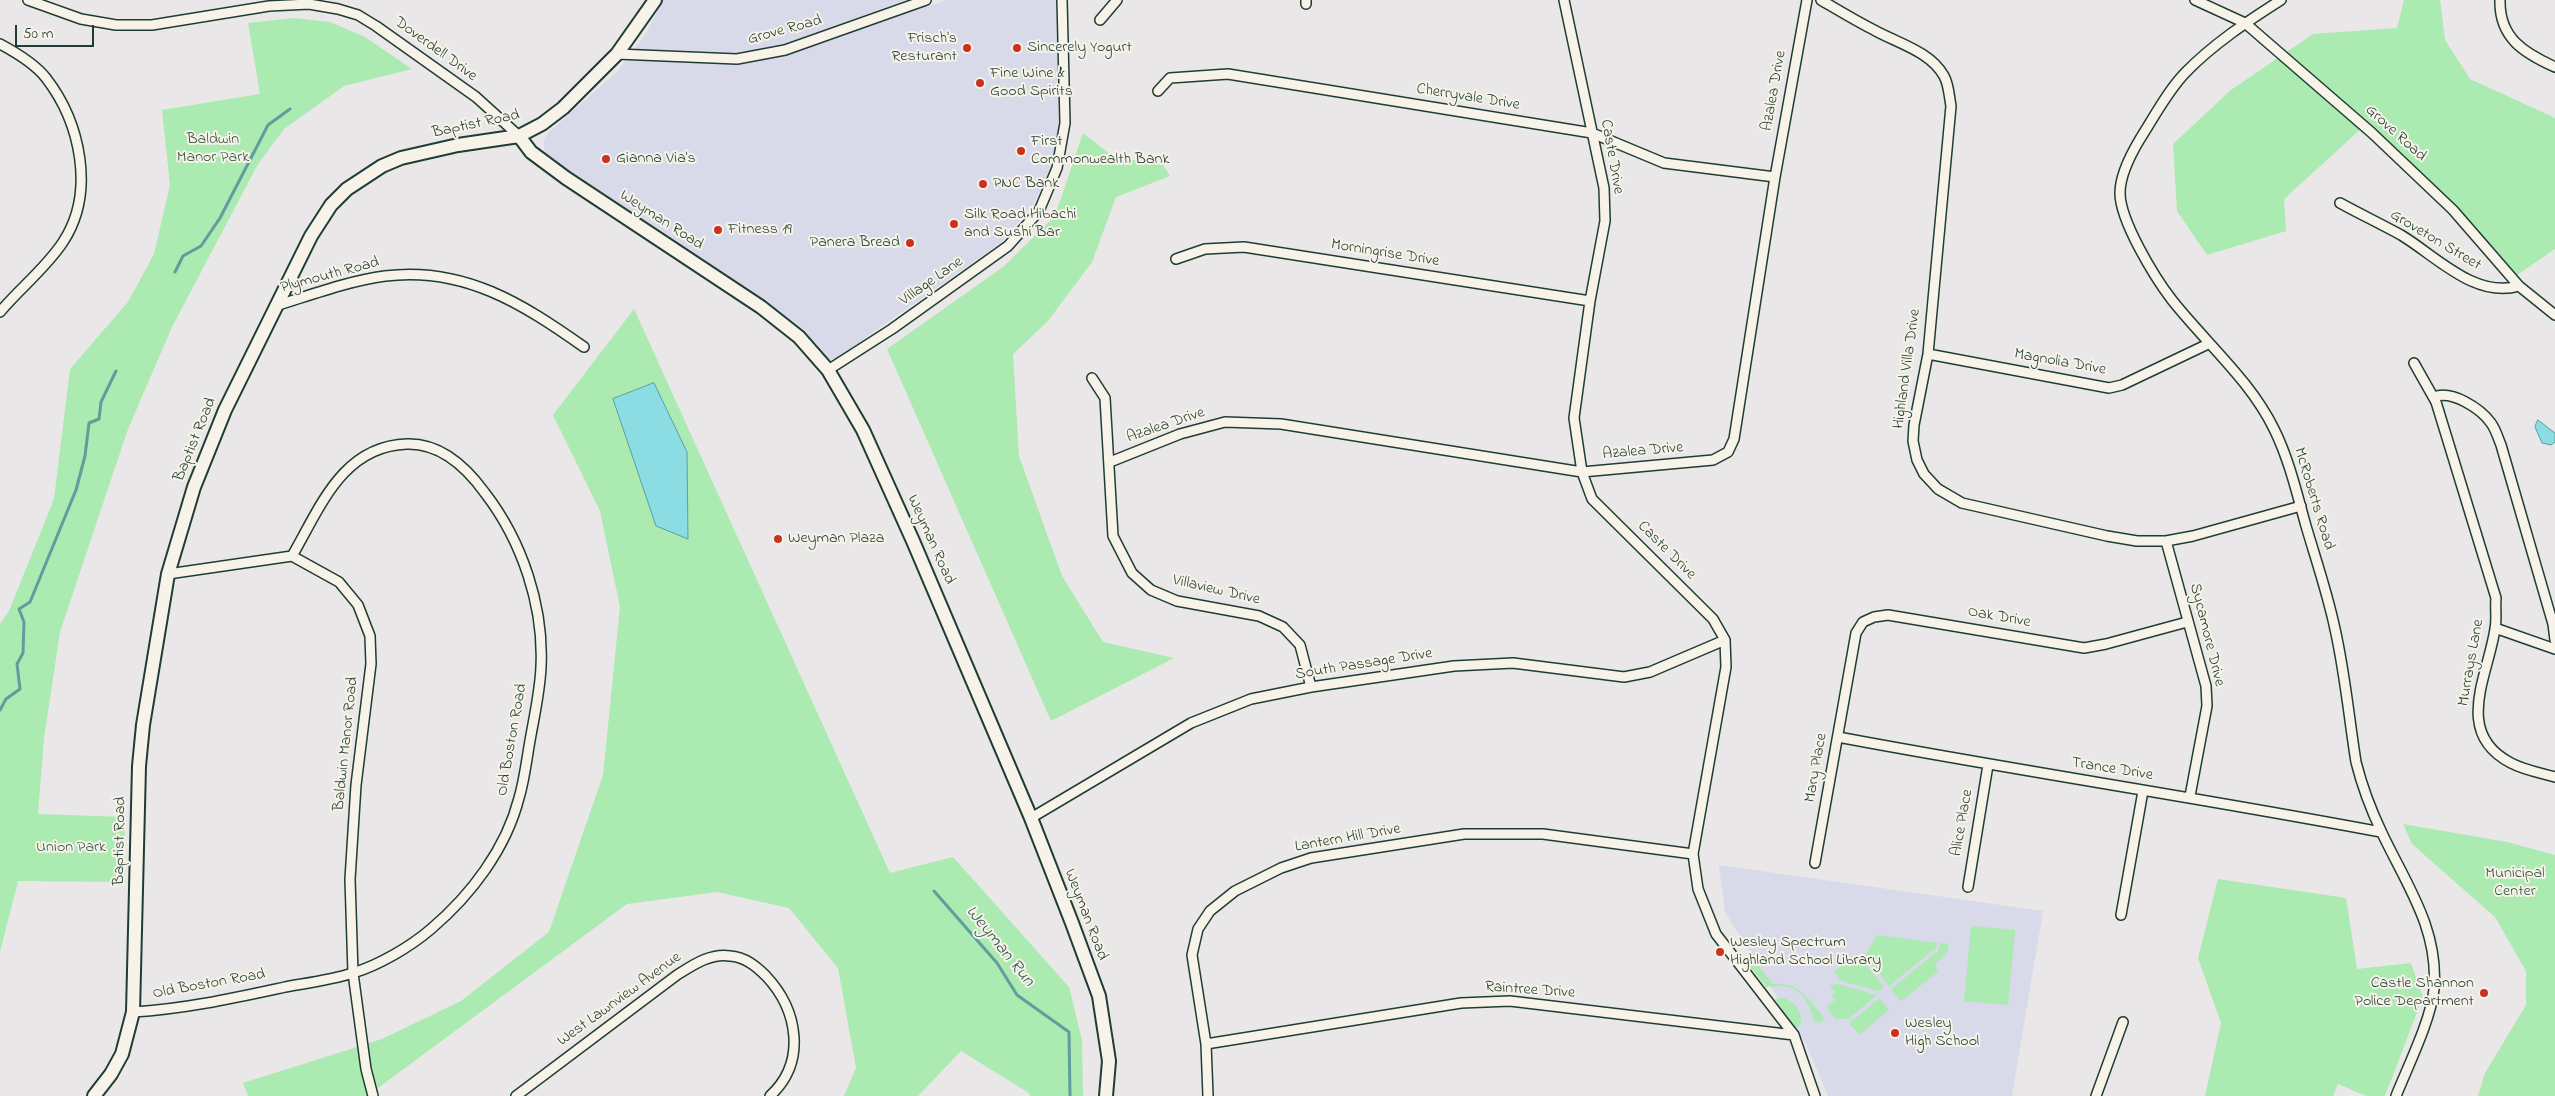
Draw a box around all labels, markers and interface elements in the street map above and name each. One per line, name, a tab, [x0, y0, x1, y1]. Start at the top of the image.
street label: Grove Road	[746, 12, 824, 50]
street label: Doverdell Drive	[390, 13, 480, 87]
scale bar	[18, 15, 96, 47]
text: 50 m	[23, 23, 53, 45]
place label: Frisch's Resturant	[891, 29, 957, 67]
place label: Sincerely Yogurt	[1027, 38, 1132, 58]
marker: Frisch's Resturant	[961, 42, 973, 54]
marker: Sincerely Yogurt	[1011, 42, 1023, 54]
street label: Azalea Drive	[1759, 49, 1791, 133]
place label: Fine Wine & Good Spirits	[990, 64, 1073, 102]
marker: Fine Wine & Good Spirits	[974, 77, 986, 89]
street label: Cherryvale Drive	[1415, 80, 1521, 116]
street label: Grove Road	[2360, 101, 2430, 167]
street label: Baptist Road	[431, 106, 521, 144]
street label: Caste Drive	[1595, 118, 1627, 196]
park label: Baldwin Manor Park	[177, 130, 249, 168]
place label: First Commonwealth Bank	[1031, 132, 1169, 170]
marker: First Commonwealth Bank	[1015, 145, 1027, 157]
place label: Gianna Via's	[616, 149, 696, 169]
marker: Gianna Via's	[600, 153, 612, 165]
place label: PNC Bank	[993, 174, 1059, 194]
marker: PNC Bank	[977, 178, 989, 190]
street label: Weyman Road	[615, 187, 707, 255]
place label: Silk Road Hibachi and Sushi Bar	[964, 205, 1076, 243]
street label: Groveton Street	[2386, 206, 2484, 276]
marker: Silk Road Hibachi and Sushi Bar	[948, 218, 960, 230]
place label: Fitness 19	[728, 220, 792, 240]
marker: Fitness 19	[712, 224, 724, 236]
place label: Panera Bread	[810, 233, 900, 253]
street label: Morningrise Drive	[1329, 236, 1441, 272]
marker: Panera Bread	[904, 237, 916, 249]
street label: Village Lane	[897, 253, 967, 311]
street label: Plymouth Road	[278, 254, 382, 298]
street label: Highland Villa Drive	[1890, 308, 1926, 430]
street label: Magnolia Drive	[2013, 345, 2107, 381]
street label: Baptist Road	[170, 395, 222, 485]
street label: Azalea Drive	[1125, 404, 1207, 448]
street label: Azalea Drive	[1602, 439, 1684, 465]
street label: McRoberts Road	[2288, 445, 2338, 553]
street label: Weyman Road	[902, 492, 958, 588]
street label: Caste Drive	[1633, 518, 1699, 584]
place label: Weyman Plaza	[788, 529, 884, 549]
marker: Weyman Plaza	[772, 533, 784, 545]
street label: Villaview Drive	[1170, 572, 1262, 610]
street label: Sycamore Drive	[2184, 581, 2228, 689]
street label: Oak Drive	[1966, 603, 2032, 633]
street label: Murrays Lane	[2455, 618, 2489, 708]
street label: South Passage Drive	[1294, 645, 1434, 685]
street label: Baldwin Manor Road	[330, 676, 364, 812]
street label: Old Boston Road	[494, 682, 532, 798]
street label: Mary Place	[1801, 732, 1833, 804]
street label: Trance Drive	[2070, 754, 2154, 786]
street label: Alice Place	[1948, 788, 1978, 858]
street label: Baptist Road	[111, 796, 131, 886]
street label: Lantern Hill Drive	[1294, 820, 1402, 858]
park label: Union Park	[36, 838, 106, 858]
park label: Municipal Center	[2485, 864, 2545, 902]
street label: Weyman Road	[1059, 867, 1111, 963]
water label: Weyman Run	[960, 902, 1038, 992]
place label: Wesley Spectrum Highland School Library	[1730, 933, 1881, 971]
marker: Wesley Spectrum Highland School Library	[1714, 946, 1726, 958]
street label: West Lawnview Avenue	[554, 949, 686, 1051]
street label: Old Boston Road	[151, 966, 267, 1004]
place label: Castle Shannon Police Department	[2355, 974, 2474, 1012]
street label: Raintree Drive	[1484, 978, 1576, 1004]
marker: Castle Shannon Police Department	[2478, 987, 2490, 999]
place label: Wesley High School	[1905, 1014, 1979, 1052]
marker: Wesley High School	[1889, 1027, 1901, 1039]

